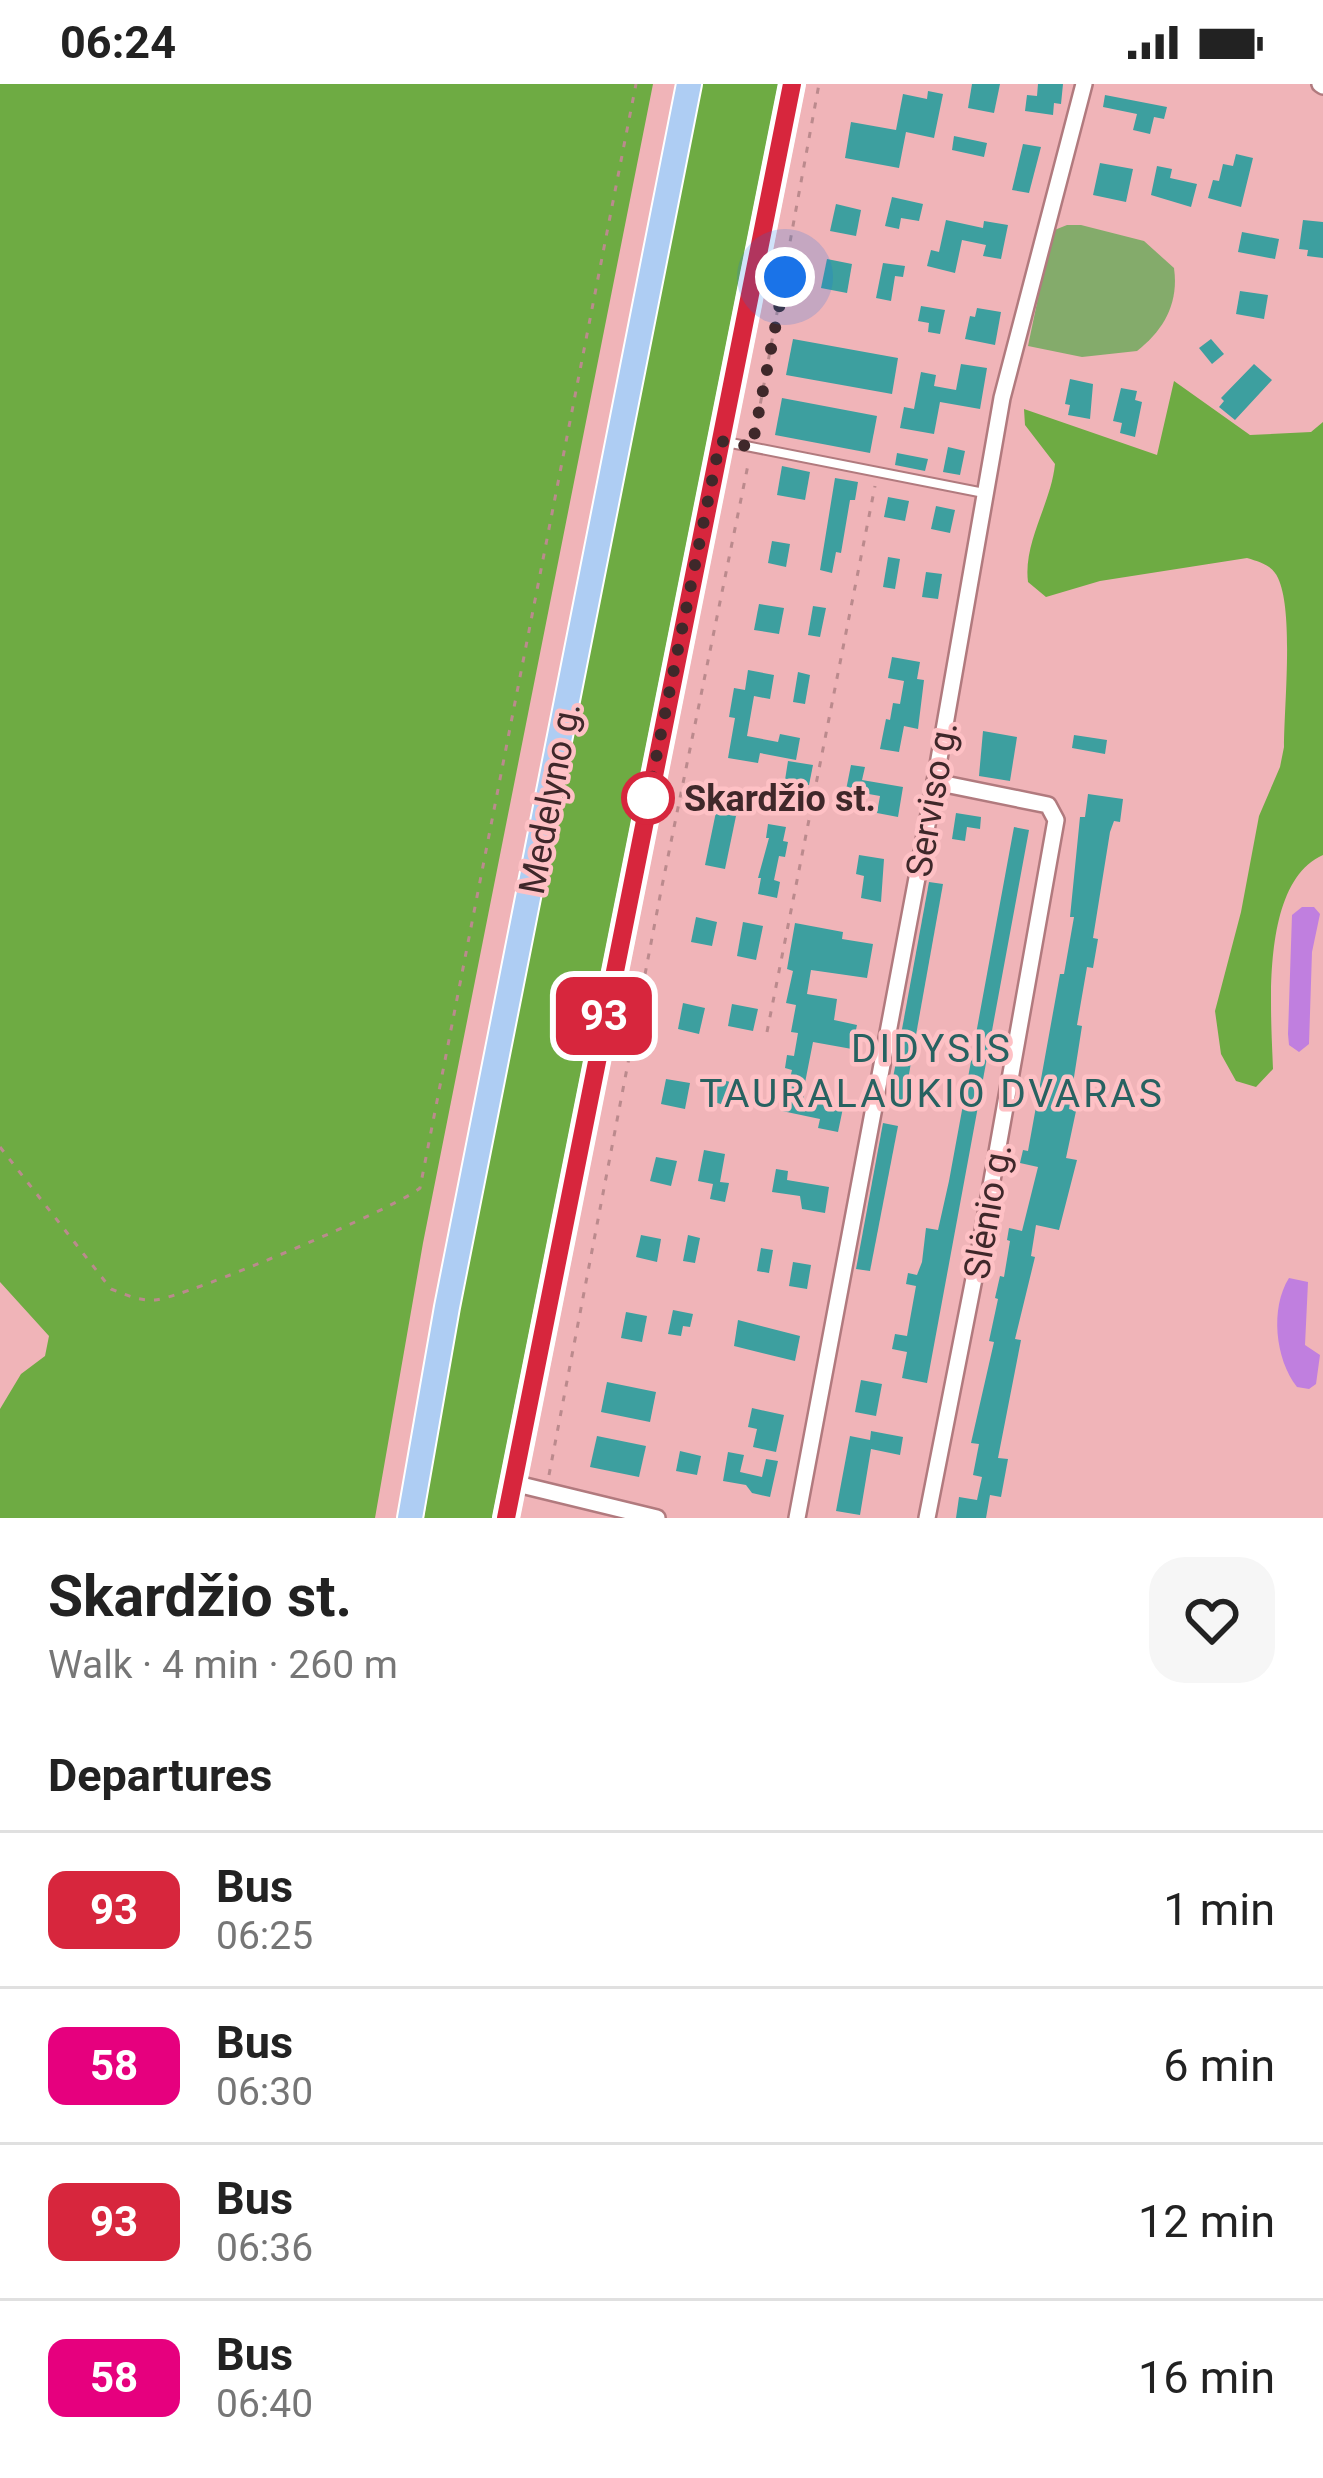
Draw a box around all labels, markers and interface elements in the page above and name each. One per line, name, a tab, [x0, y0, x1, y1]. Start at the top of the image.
text: 06:24	[60, 16, 176, 69]
your location	[755, 247, 815, 307]
street label: Medelyno g.	[511, 699, 589, 898]
street label: Serviso g.	[898, 718, 966, 880]
marker: Skardžio st.	[623, 773, 673, 823]
place label: Skardžio st.	[684, 778, 876, 820]
line badge: 93	[550, 977, 658, 1055]
text: 93	[580, 991, 628, 1040]
district label: DIDYSIS TAURALAUKIO DVARAS	[699, 1026, 1165, 1117]
street label: Slėnio g.	[955, 1140, 1021, 1282]
button: heart	[1149, 1557, 1275, 1683]
text: Skardžio st.	[48, 1563, 352, 1630]
text: Walk · 4 min · 260 m	[48, 1642, 398, 1688]
text: Departures	[48, 1749, 272, 1802]
text: Bus	[216, 1860, 293, 1913]
text: 1 min	[1163, 1883, 1275, 1936]
text: 93	[90, 1885, 138, 1934]
text: 06:25	[216, 1913, 313, 1959]
text: Bus	[216, 2016, 293, 2069]
text: 6 min	[1163, 2039, 1275, 2092]
text: 58	[90, 2041, 138, 2090]
text: 06:30	[216, 2069, 313, 2115]
text: Bus	[216, 2172, 293, 2225]
text: 12 min	[1138, 2195, 1275, 2248]
text: 93	[90, 2197, 138, 2246]
text: 06:36	[216, 2225, 313, 2271]
text: Bus	[216, 2328, 293, 2381]
text: 16 min	[1138, 2351, 1275, 2404]
text: 58	[90, 2353, 138, 2402]
text: 06:40	[216, 2381, 313, 2427]

